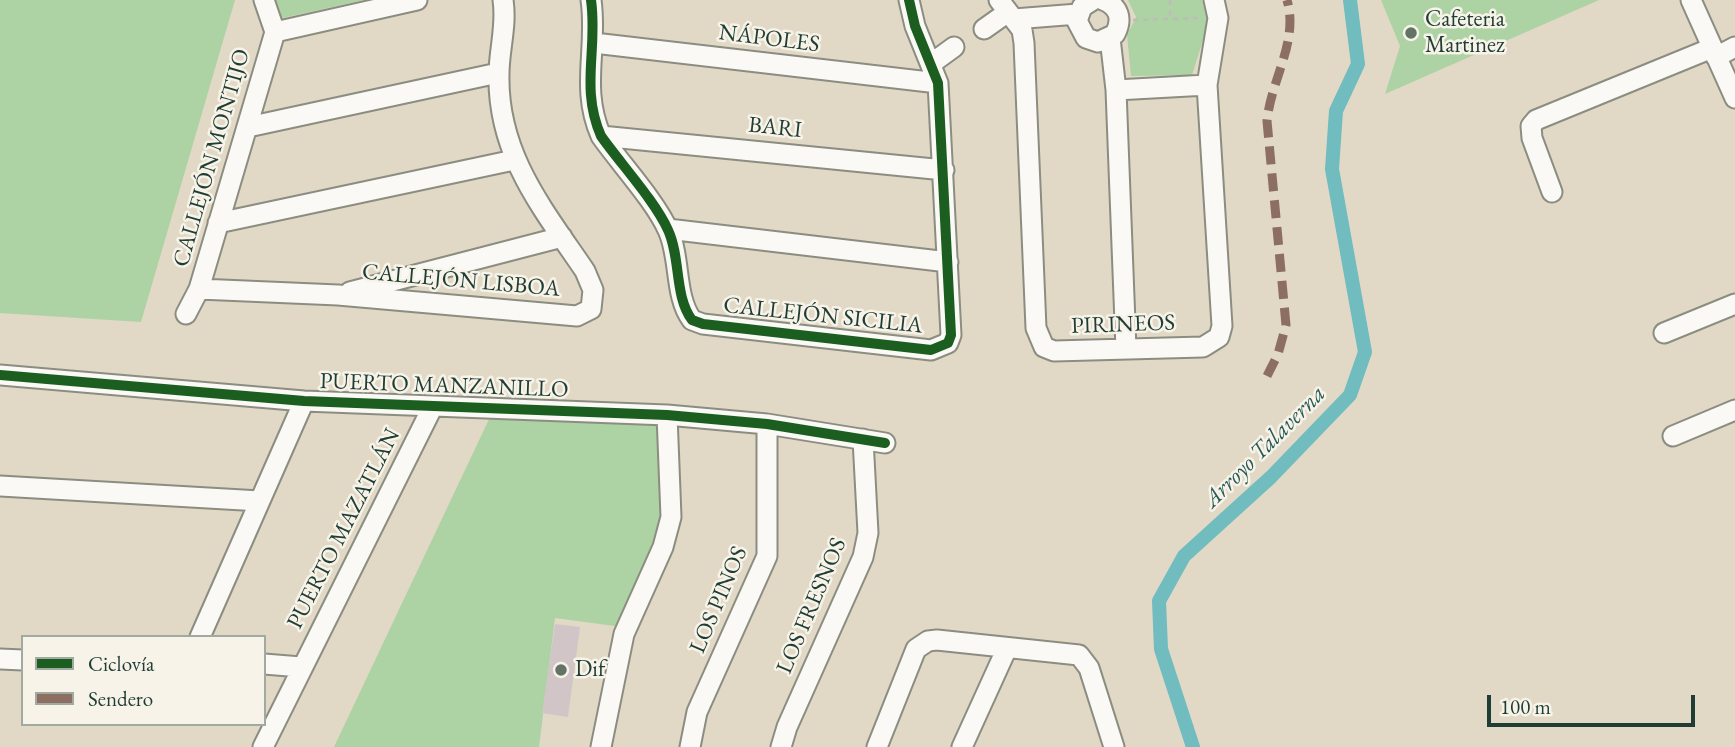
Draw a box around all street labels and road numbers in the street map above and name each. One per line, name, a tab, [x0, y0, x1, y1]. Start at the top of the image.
street label: NÁPOLES	[717, 19, 821, 59]
street label: CALLEJÓN MONTIJO	[168, 46, 256, 270]
street label: BARI	[747, 111, 803, 145]
street label: CALLEJÓN LISBOA	[361, 259, 561, 303]
street label: CALLEJÓN SICILIA	[722, 292, 924, 340]
street label: PIRINEOS	[1070, 309, 1176, 341]
street label: PUERTO MANZANILLO	[319, 368, 569, 404]
street label: PUERTO MAZATLÁN	[282, 424, 406, 634]
street label: LOS FRESNOS	[771, 534, 853, 678]
street label: LOS PINOS	[684, 542, 754, 658]

